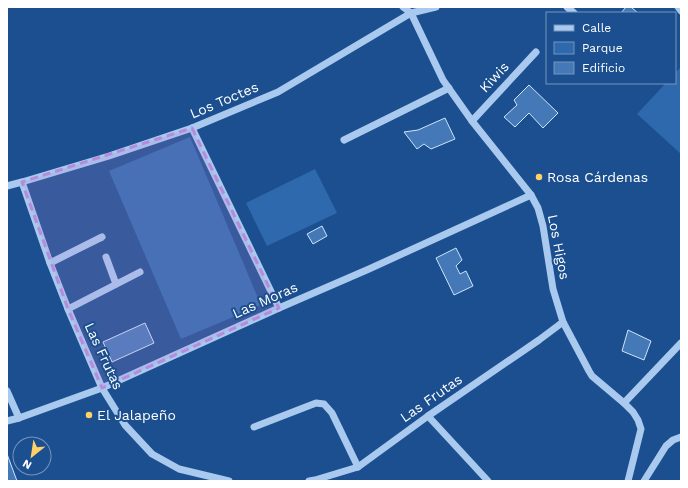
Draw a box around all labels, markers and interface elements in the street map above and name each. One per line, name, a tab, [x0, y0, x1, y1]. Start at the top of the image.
legend	[546, 12, 676, 84]
text: Calle	[582, 21, 611, 35]
text: Parque	[582, 41, 623, 55]
street label: Kiwis	[476, 58, 512, 96]
text: Edificio	[582, 61, 625, 75]
street label: Los Toctes	[187, 78, 261, 122]
place label: Rosa Cárdenas	[547, 169, 648, 185]
marker: Rosa Cárdenas	[534, 172, 544, 182]
street label: Los Higos	[545, 213, 573, 281]
street label: Las Moras	[230, 279, 300, 321]
street label: Las Frutas	[82, 320, 126, 392]
street label: Las Frutas	[397, 371, 465, 425]
place label: El Jalapeño	[97, 407, 176, 423]
marker: El Jalapeño	[84, 410, 94, 420]
north arrow	[12, 436, 52, 476]
text: N	[20, 457, 34, 472]

